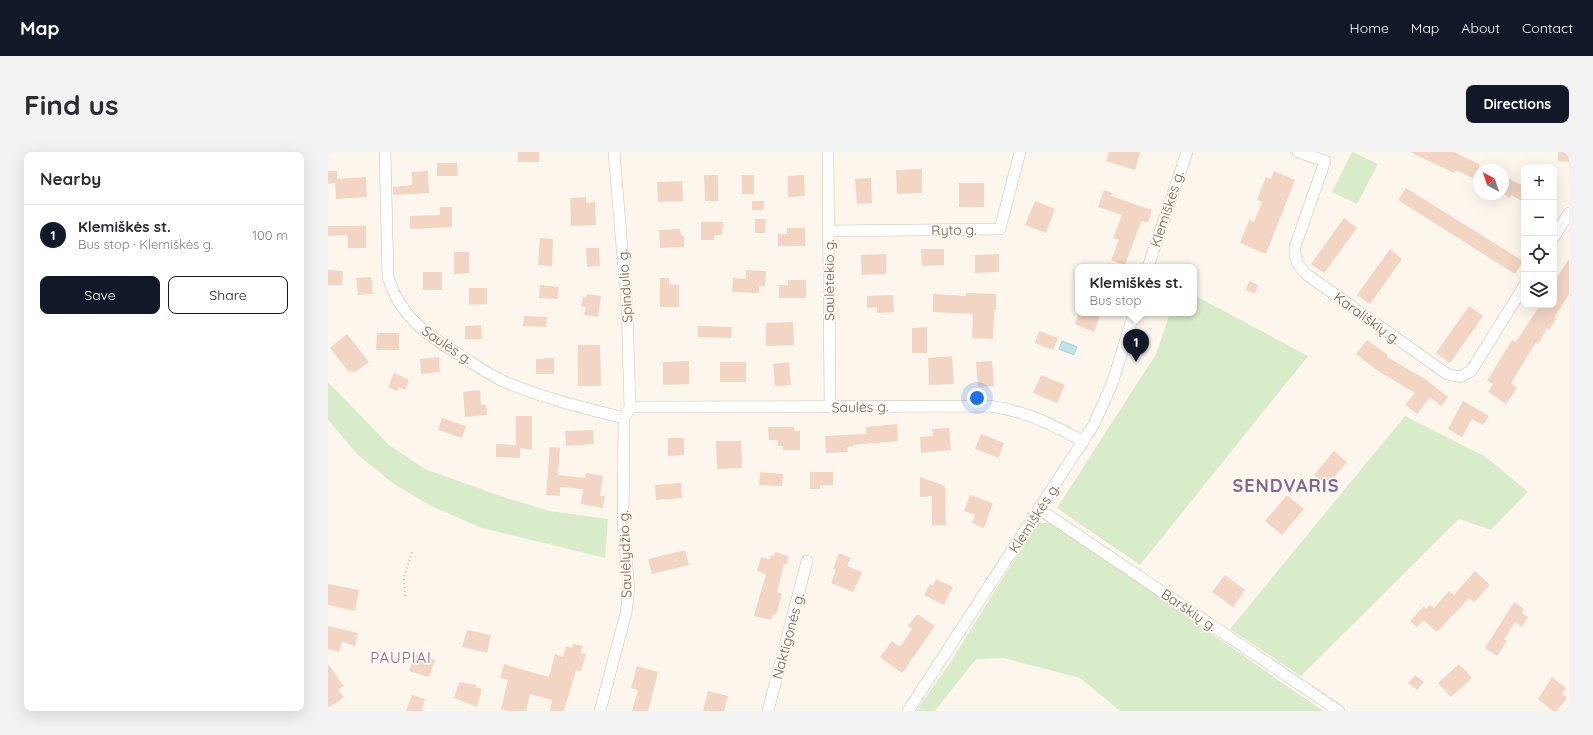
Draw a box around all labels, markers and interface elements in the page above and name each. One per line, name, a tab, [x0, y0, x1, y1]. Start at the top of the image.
text: Map	[20, 16, 59, 40]
text: Home	[1350, 19, 1389, 37]
text: Map	[1411, 19, 1439, 37]
text: About	[1461, 19, 1500, 37]
text: Contact	[1522, 19, 1573, 37]
button: Directions	[1466, 85, 1569, 123]
text: Find us	[24, 87, 118, 122]
north arrow	[1473, 164, 1509, 200]
map controls	[1521, 164, 1557, 308]
button: +	[1521, 164, 1557, 200]
text: Nearby	[40, 168, 101, 189]
street label: Klemiškės g.	[1146, 168, 1188, 250]
button: −	[1521, 200, 1557, 236]
text: Klemiškės st.	[78, 217, 171, 236]
street label: Ryto g.	[931, 221, 977, 239]
text: 1	[50, 227, 56, 243]
text: 100 m	[252, 227, 288, 243]
text: Bus stop · Klemiškės g.	[78, 236, 213, 252]
button: locate	[1521, 236, 1557, 272]
street label: Saulėtekio g.	[820, 239, 838, 321]
street label: Spindulio g.	[613, 249, 637, 323]
popup	[1075, 264, 1197, 316]
button: layers	[1521, 272, 1557, 308]
text: Klemiškės st.	[1090, 273, 1182, 292]
button: Save	[40, 276, 160, 314]
button: Share	[168, 276, 288, 314]
street label: Karališkių g.	[1330, 288, 1404, 348]
text: Bus stop	[1090, 292, 1141, 308]
street label: Saulės g.	[418, 322, 476, 368]
pin: 1	[1123, 329, 1149, 362]
your location	[967, 388, 987, 408]
street label: Saulės g.	[831, 398, 889, 416]
district label: SENDVARIS	[1232, 474, 1340, 497]
street label: Klemiškės g.	[1005, 480, 1063, 556]
street label: Saulėlydžio g.	[614, 510, 636, 598]
street label: Barškių g.	[1158, 585, 1220, 635]
street label: Naktigonės g.	[768, 591, 808, 681]
district label: PAUPIAI	[370, 648, 432, 667]

